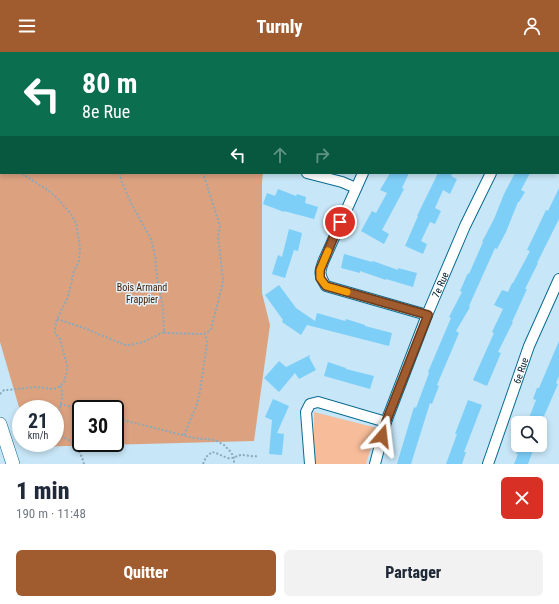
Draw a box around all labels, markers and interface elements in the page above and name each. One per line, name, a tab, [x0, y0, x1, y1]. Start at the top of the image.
icon: menu	[16, 15, 38, 37]
icon: person	[521, 15, 543, 37]
text: Turnly	[257, 16, 302, 37]
text: 80 m	[82, 67, 138, 100]
icon: left	[16, 68, 68, 120]
text: 8e Rue	[82, 101, 130, 122]
icon: left	[227, 144, 249, 166]
icon: ahead	[269, 144, 291, 166]
icon: right	[311, 144, 333, 166]
pin	[323, 205, 357, 239]
icon: arrive	[329, 211, 351, 233]
street label: 7e Rue	[430, 270, 451, 299]
park label: Bois Armand Frappier	[117, 282, 167, 305]
street label: 6e Rue	[511, 356, 531, 385]
speed limit sign: 30	[72, 400, 124, 452]
text: 21	[28, 409, 48, 433]
position arrow	[361, 415, 403, 457]
map controls	[511, 416, 547, 452]
button: search	[511, 416, 547, 452]
text: km/h	[28, 430, 48, 441]
text: 1 min	[16, 477, 70, 505]
button: close	[501, 477, 543, 519]
text: 190 m · 11:48	[16, 506, 86, 521]
button: Quitter	[16, 550, 276, 596]
button: Partager	[284, 550, 543, 596]

